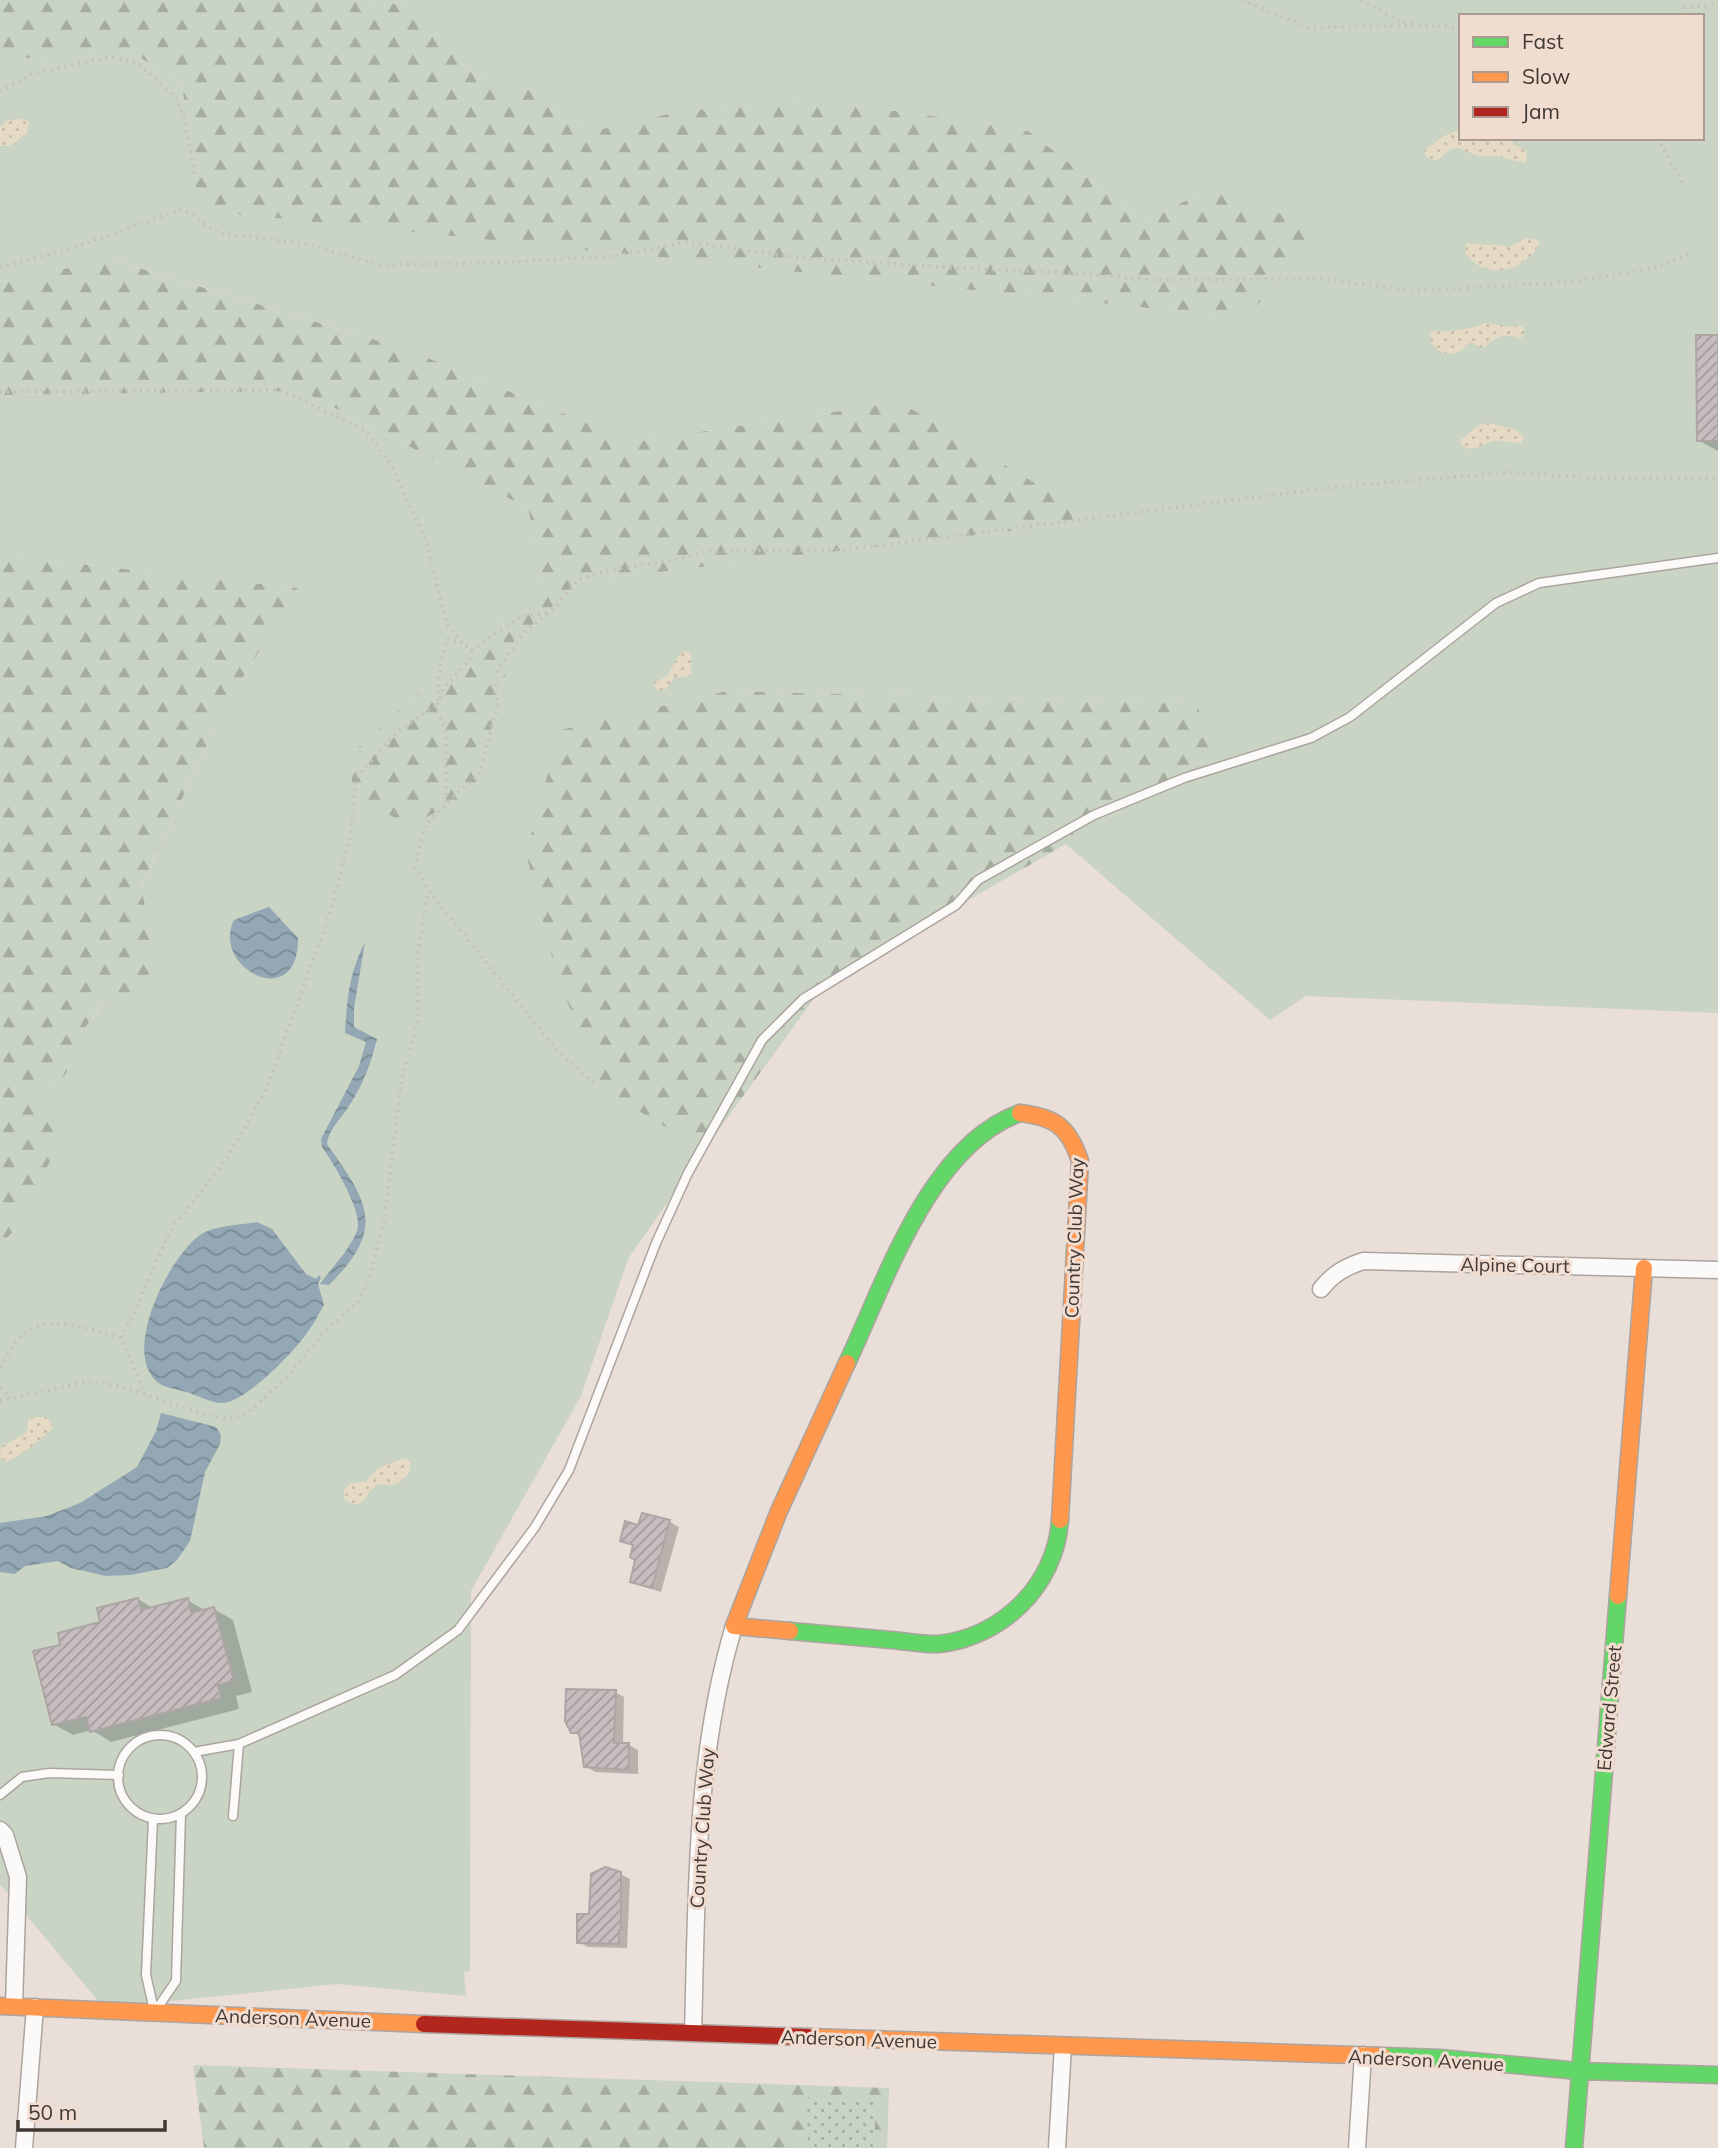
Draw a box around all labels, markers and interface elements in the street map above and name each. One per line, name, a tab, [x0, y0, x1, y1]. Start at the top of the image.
legend	[1459, 14, 1704, 140]
text: Fast	[1522, 28, 1564, 54]
text: Slow	[1522, 63, 1570, 89]
text: Jam	[1522, 98, 1560, 124]
street label: Country Club Way	[1059, 1157, 1089, 1319]
street label: Alpine Court	[1460, 1252, 1570, 1278]
street label: Edward Street	[1592, 1644, 1626, 1772]
street label: Country Club Way	[684, 1747, 720, 1909]
street label: Anderson Avenue	[215, 2003, 371, 2033]
street label: Anderson Avenue	[781, 2024, 937, 2054]
street label: Anderson Avenue	[1347, 2044, 1505, 2076]
scale bar	[18, 2088, 164, 2132]
text: 50 m	[28, 2099, 77, 2125]

